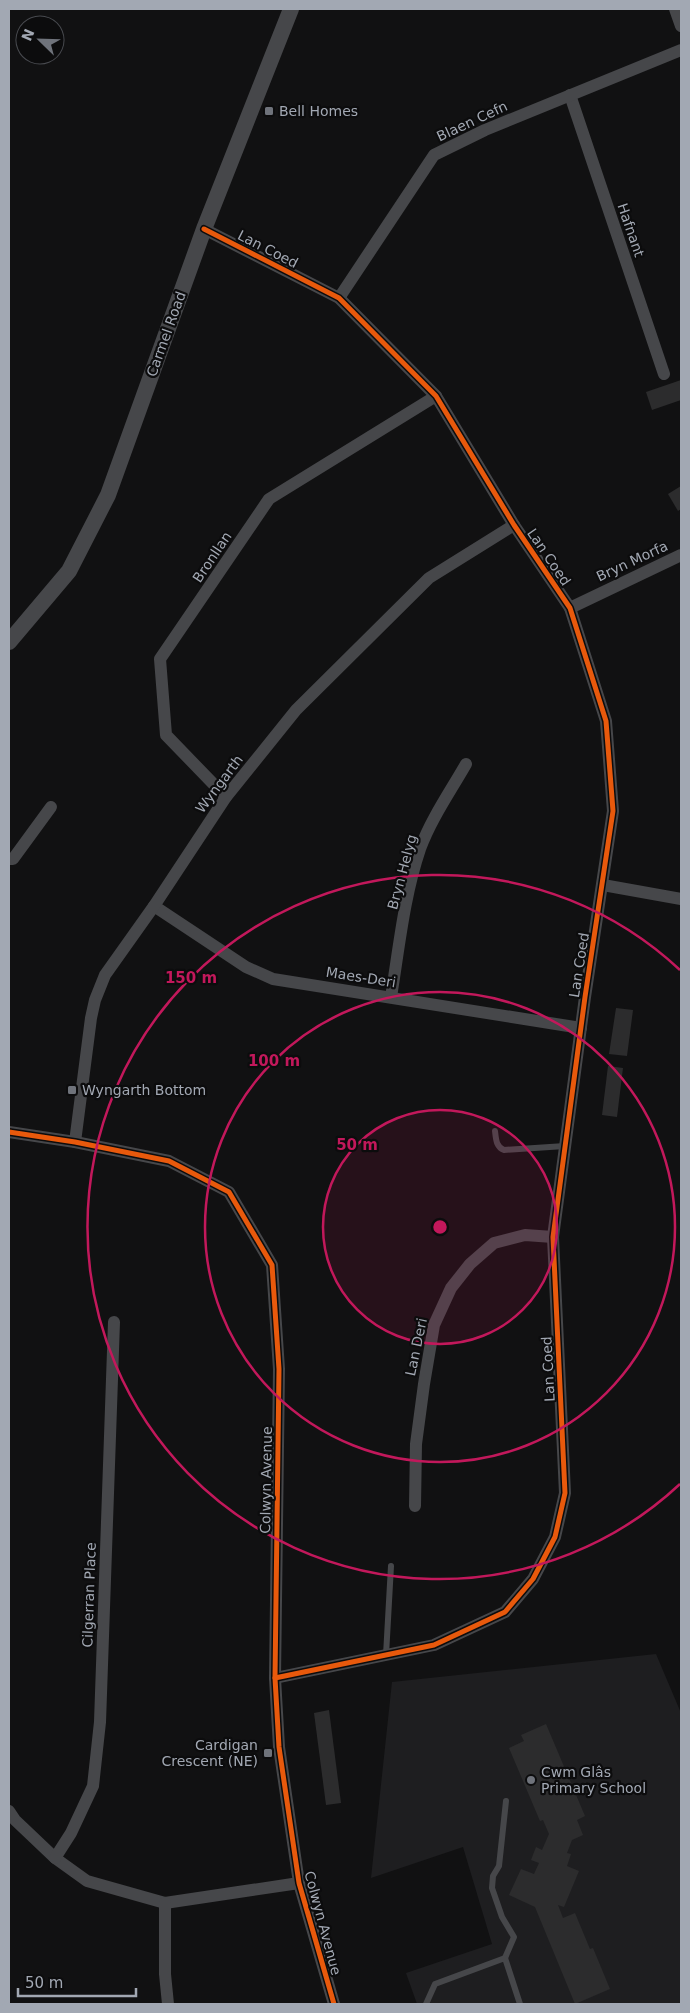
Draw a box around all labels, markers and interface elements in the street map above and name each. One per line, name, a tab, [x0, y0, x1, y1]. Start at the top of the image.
north arrow	[15, 15, 65, 65]
text: N	[18, 26, 38, 43]
street label: Blaen Cefn	[434, 98, 510, 144]
place label: Bell Homes	[279, 103, 358, 119]
marker: Bell Homes	[263, 105, 275, 117]
street label: Hafnant	[614, 201, 648, 259]
street label: Lan Coed	[235, 227, 301, 271]
street label: Carmel Road	[143, 289, 189, 379]
street label: Lan Coed	[524, 525, 574, 589]
street label: Bronllan	[189, 529, 235, 585]
street label: Bryn Morfa	[594, 538, 670, 584]
street label: Wyngarth	[192, 752, 246, 816]
street label: Bryn Helyg	[384, 833, 420, 911]
street label: Lan Coed	[566, 931, 592, 999]
street label: Maes-Deri	[325, 964, 397, 990]
text: 150 m	[165, 969, 217, 987]
text: 100 m	[248, 1052, 300, 1070]
place label: Wyngarth Bottom	[82, 1082, 206, 1098]
marker: Wyngarth Bottom	[66, 1084, 78, 1096]
text: 50 m	[336, 1136, 378, 1154]
centre of rings	[431, 1218, 449, 1236]
street label: Lan Deri	[402, 1317, 430, 1377]
street label: Lan Coed	[538, 1336, 558, 1402]
street label: Colwyn Avenue	[257, 1426, 275, 1534]
street label: Cilgerran Place	[79, 1542, 99, 1648]
place label: Cardigan Crescent (NE)	[162, 1737, 258, 1769]
marker: Cardigan Crescent (NE)	[262, 1747, 274, 1759]
place label: Cwm Glâs Primary School	[541, 1764, 646, 1796]
marker: Cwm Glâs Primary School	[525, 1774, 537, 1786]
street label: Colwyn Avenue	[301, 1869, 345, 1977]
scale bar	[18, 1966, 135, 1998]
text: 50 m	[25, 1974, 63, 1992]

